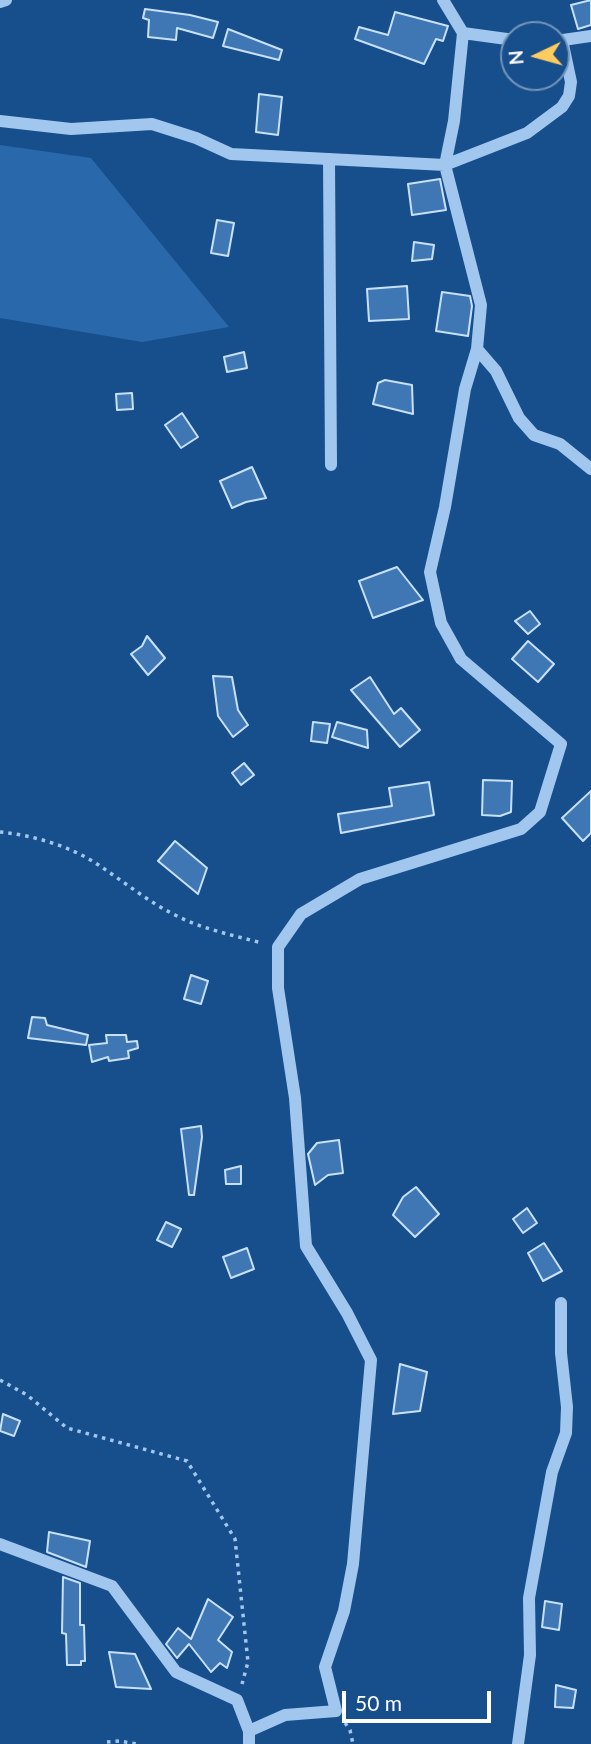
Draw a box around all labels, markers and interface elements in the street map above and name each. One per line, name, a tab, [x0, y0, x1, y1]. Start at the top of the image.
north arrow	[500, 21, 570, 91]
text: N	[503, 49, 528, 66]
scale bar	[346, 1678, 495, 1722]
text: 50 m	[355, 1690, 402, 1715]

